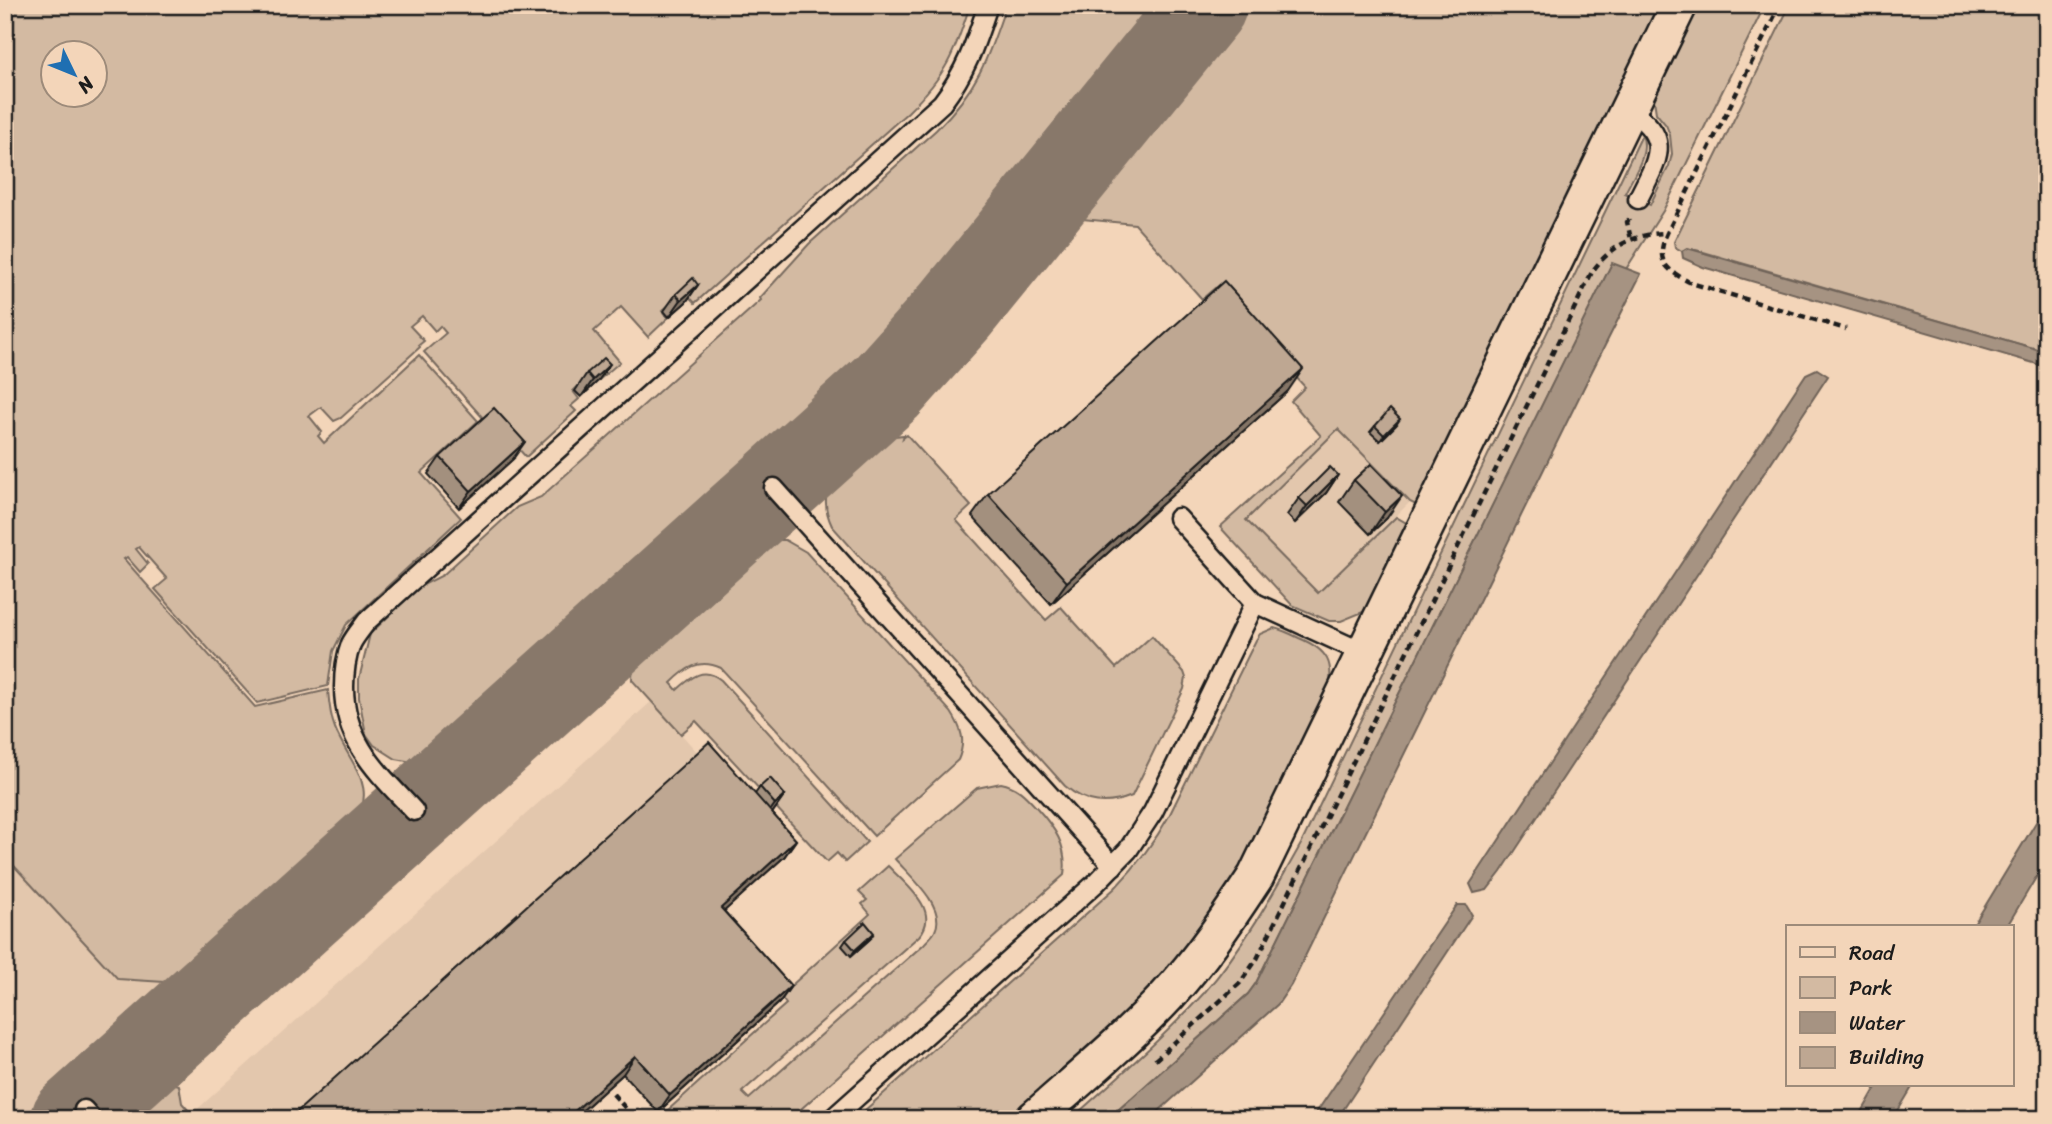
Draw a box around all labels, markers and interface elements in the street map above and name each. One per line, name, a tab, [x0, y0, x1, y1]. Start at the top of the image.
north arrow	[38, 38, 108, 108]
text: N	[69, 68, 103, 102]
legend	[1786, 925, 2014, 1086]
text: Road	[1849, 934, 1896, 972]
text: Park	[1849, 969, 1892, 1007]
text: Water	[1849, 1004, 1906, 1042]
text: Building	[1849, 1038, 1925, 1076]

